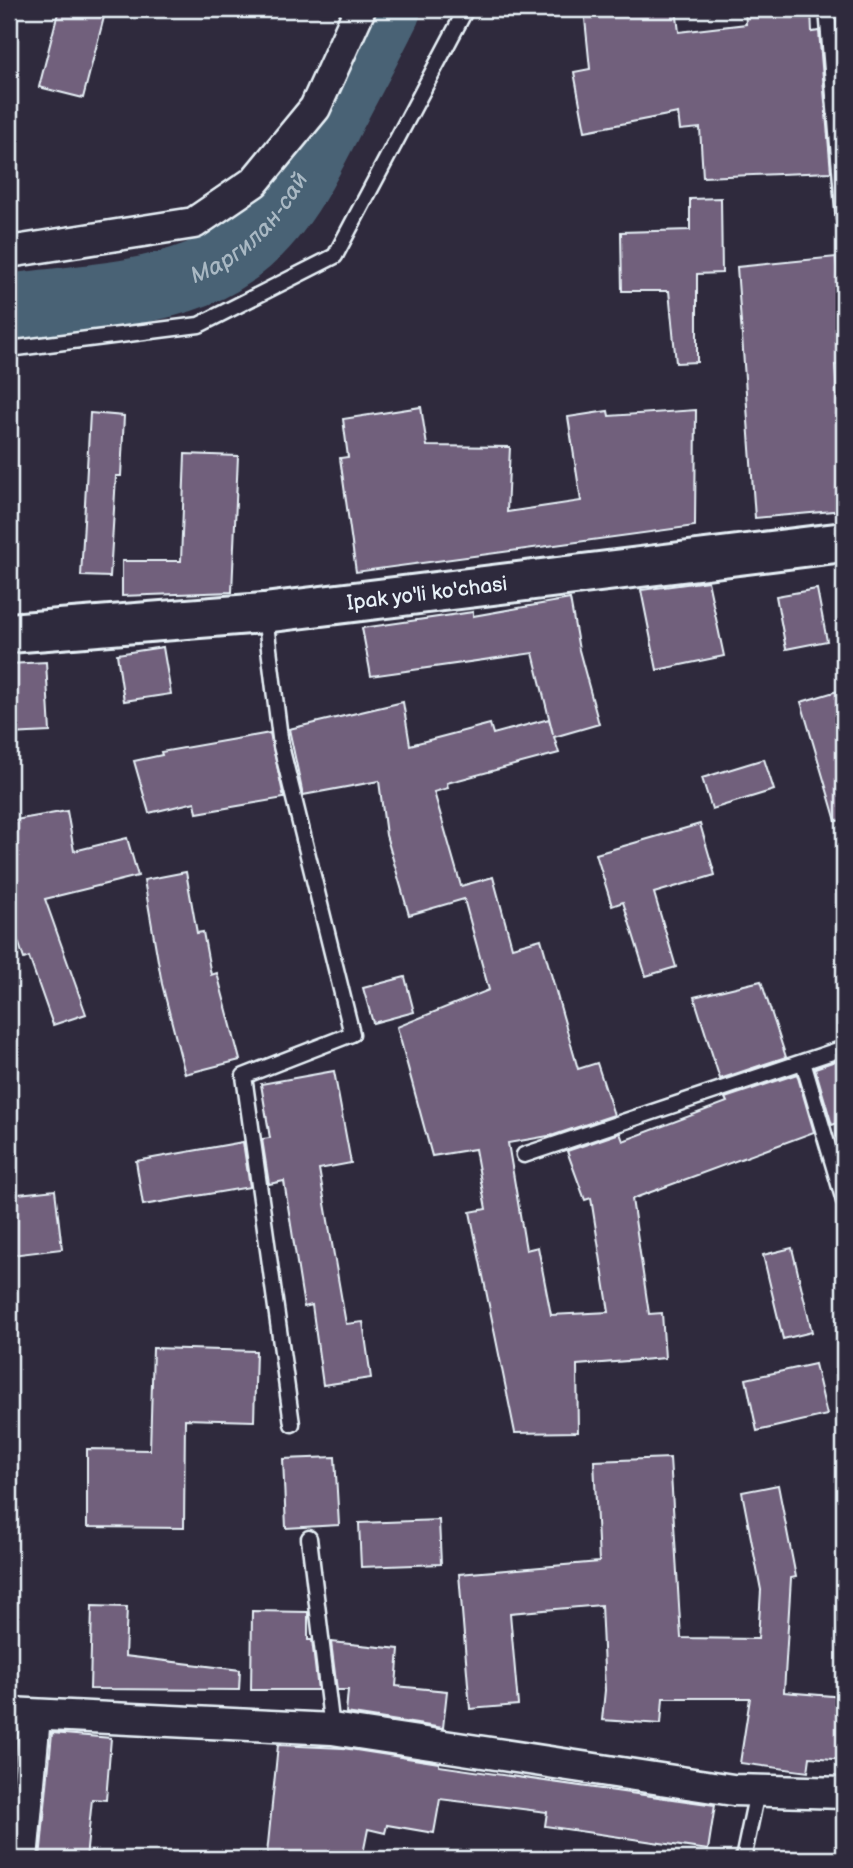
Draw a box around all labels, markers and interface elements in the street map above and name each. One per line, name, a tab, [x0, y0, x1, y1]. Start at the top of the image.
water label: Маргилан-сай	[186, 168, 315, 290]
street label: Ipak yo'li ko'chasi	[345, 571, 509, 616]

